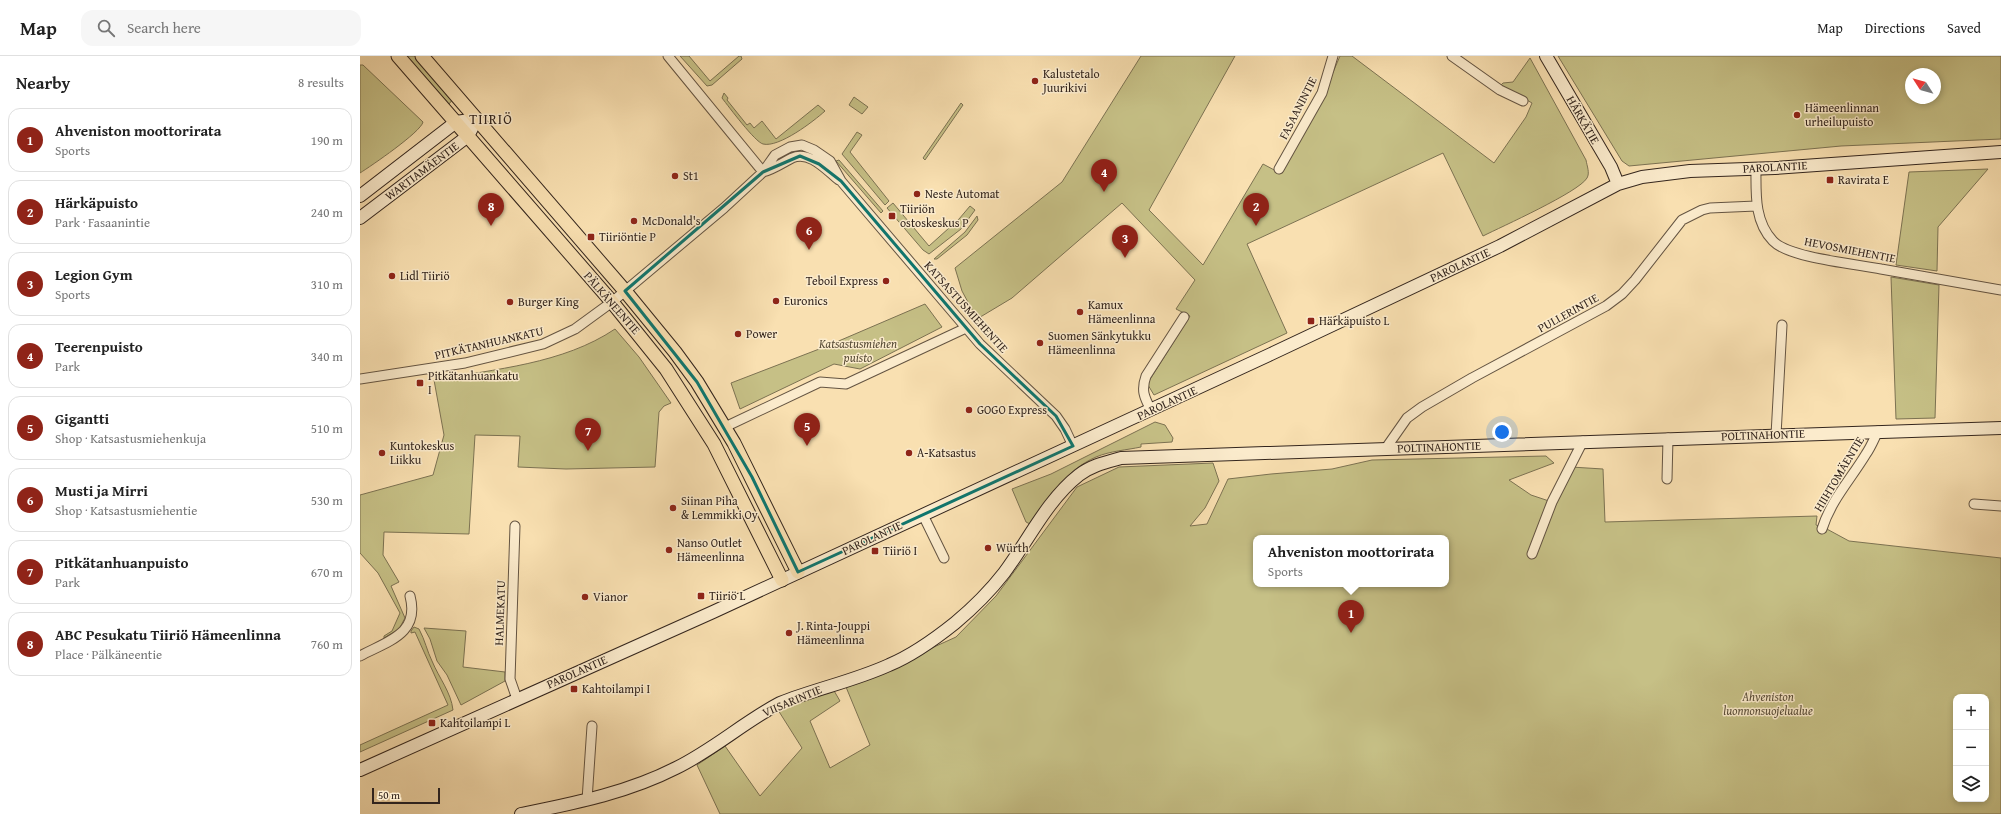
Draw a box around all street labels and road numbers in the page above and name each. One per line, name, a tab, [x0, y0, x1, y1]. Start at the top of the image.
street label: FASAANINTIE	[1274, 73, 1321, 142]
street label: HÄRKÄTIE	[1563, 93, 1604, 147]
street label: WARTIAMÄENTIE	[381, 137, 462, 204]
street label: PAROLANTIE	[1742, 156, 1808, 177]
street label: HEVOSMIEHENTIE	[1803, 232, 1897, 267]
street label: PAROLANTIE	[1427, 243, 1493, 286]
street label: KATSASTUSMIEHENTIE	[921, 257, 1012, 356]
street label: PÄLKÄNEENTIE	[580, 268, 644, 338]
street label: PULLERINTIE	[1534, 289, 1601, 336]
street label: PITKÄTANHUANKATU	[433, 322, 545, 363]
street label: PAROLANTIE	[1134, 381, 1200, 424]
street label: POLTINAHONTIE	[1721, 425, 1805, 444]
street label: HIIHTOMÄENTIE	[1809, 433, 1868, 514]
street label: POLTINAHONTIE	[1397, 437, 1481, 456]
street label: PAROLANTIE	[839, 516, 905, 559]
street label: HALMEKATU	[490, 580, 509, 646]
street label: PAROLANTIE	[544, 651, 610, 692]
street label: VIISARINTIE	[759, 680, 824, 721]

